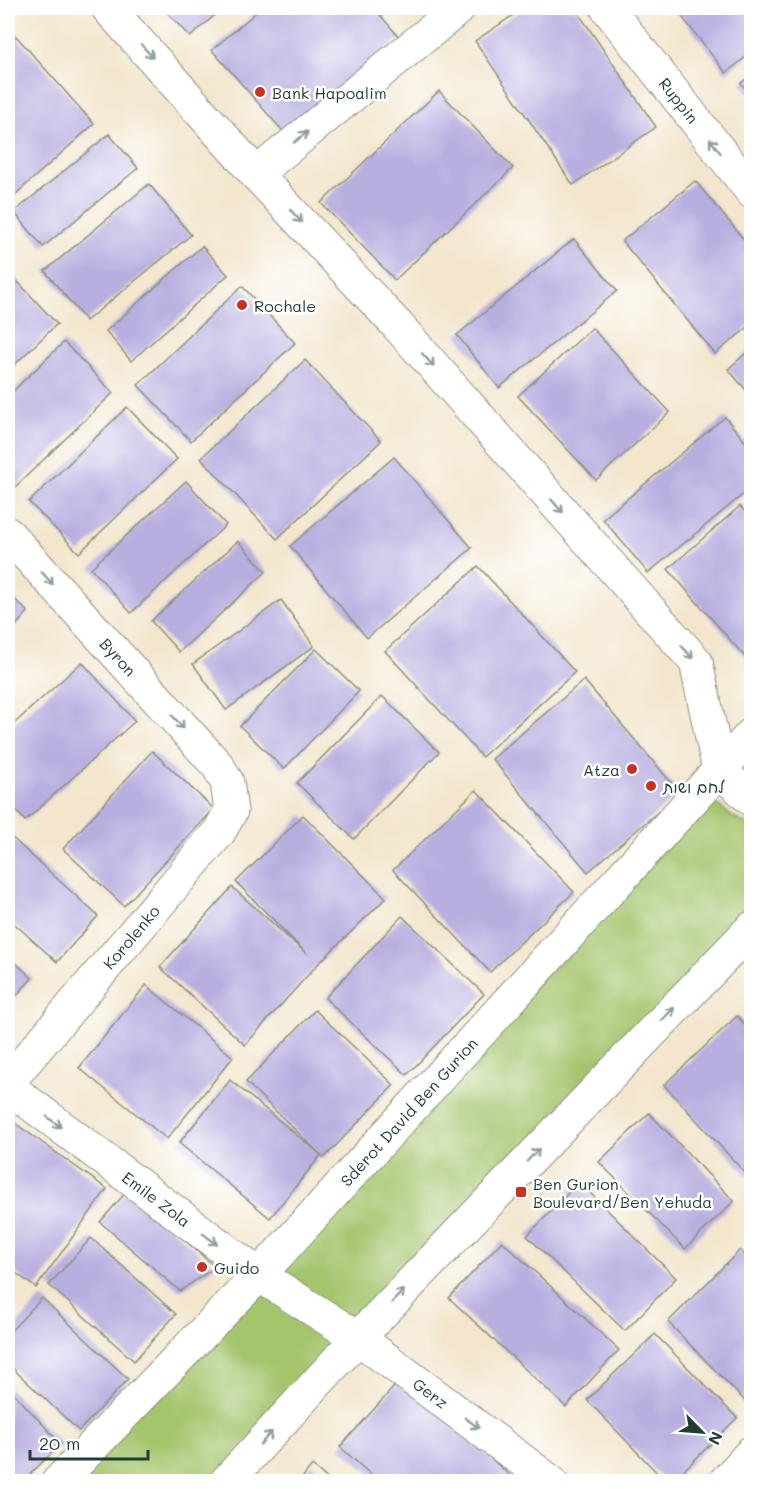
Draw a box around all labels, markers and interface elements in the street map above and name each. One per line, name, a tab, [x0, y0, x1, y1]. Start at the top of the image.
one-way arrow	[140, 43, 154, 58]
street label: Ruppin	[655, 73, 704, 127]
place label: Bank Hapoalim	[272, 82, 387, 103]
marker: Bank Hapoalim	[253, 85, 267, 99]
one-way arrow	[293, 130, 309, 143]
one-way arrow	[709, 138, 722, 154]
one-way arrow	[289, 209, 303, 224]
place label: Rochale	[254, 295, 316, 316]
marker: Rochale	[235, 298, 249, 312]
one-way arrow	[421, 352, 435, 367]
one-way arrow	[550, 498, 564, 513]
one-way arrow	[40, 570, 54, 585]
street label: Byron	[96, 633, 142, 680]
one-way arrow	[680, 644, 694, 659]
one-way arrow	[171, 714, 185, 729]
place label: Atza	[583, 759, 620, 780]
marker: Atza	[625, 762, 639, 776]
place label: לחם ושות	[662, 776, 725, 797]
marker: לחם ושות	[644, 779, 658, 793]
street label: Korolenko	[98, 901, 164, 973]
one-way arrow	[661, 1007, 676, 1022]
street label: Sderot David Ben Gurion	[335, 1032, 481, 1190]
one-way arrow	[46, 1116, 62, 1128]
one-way arrow	[526, 1148, 540, 1163]
street label: Emile Zola	[118, 1166, 195, 1231]
place label: Ben Gurion Boulevard/Ben Yehuda	[533, 1173, 712, 1212]
marker: Ben Gurion Boulevard/Ben Yehuda	[514, 1185, 528, 1199]
one-way arrow	[202, 1233, 218, 1245]
place label: Guido	[214, 1257, 259, 1278]
marker: Guido	[195, 1260, 209, 1274]
one-way arrow	[391, 1288, 406, 1303]
street label: Gerz	[409, 1372, 453, 1412]
north arrow	[672, 1402, 732, 1462]
one-way arrow	[464, 1417, 480, 1429]
scale bar	[30, 1423, 148, 1461]
text: N	[704, 1429, 728, 1448]
text: 20 m	[39, 1431, 80, 1455]
one-way arrow	[258, 1431, 273, 1446]

